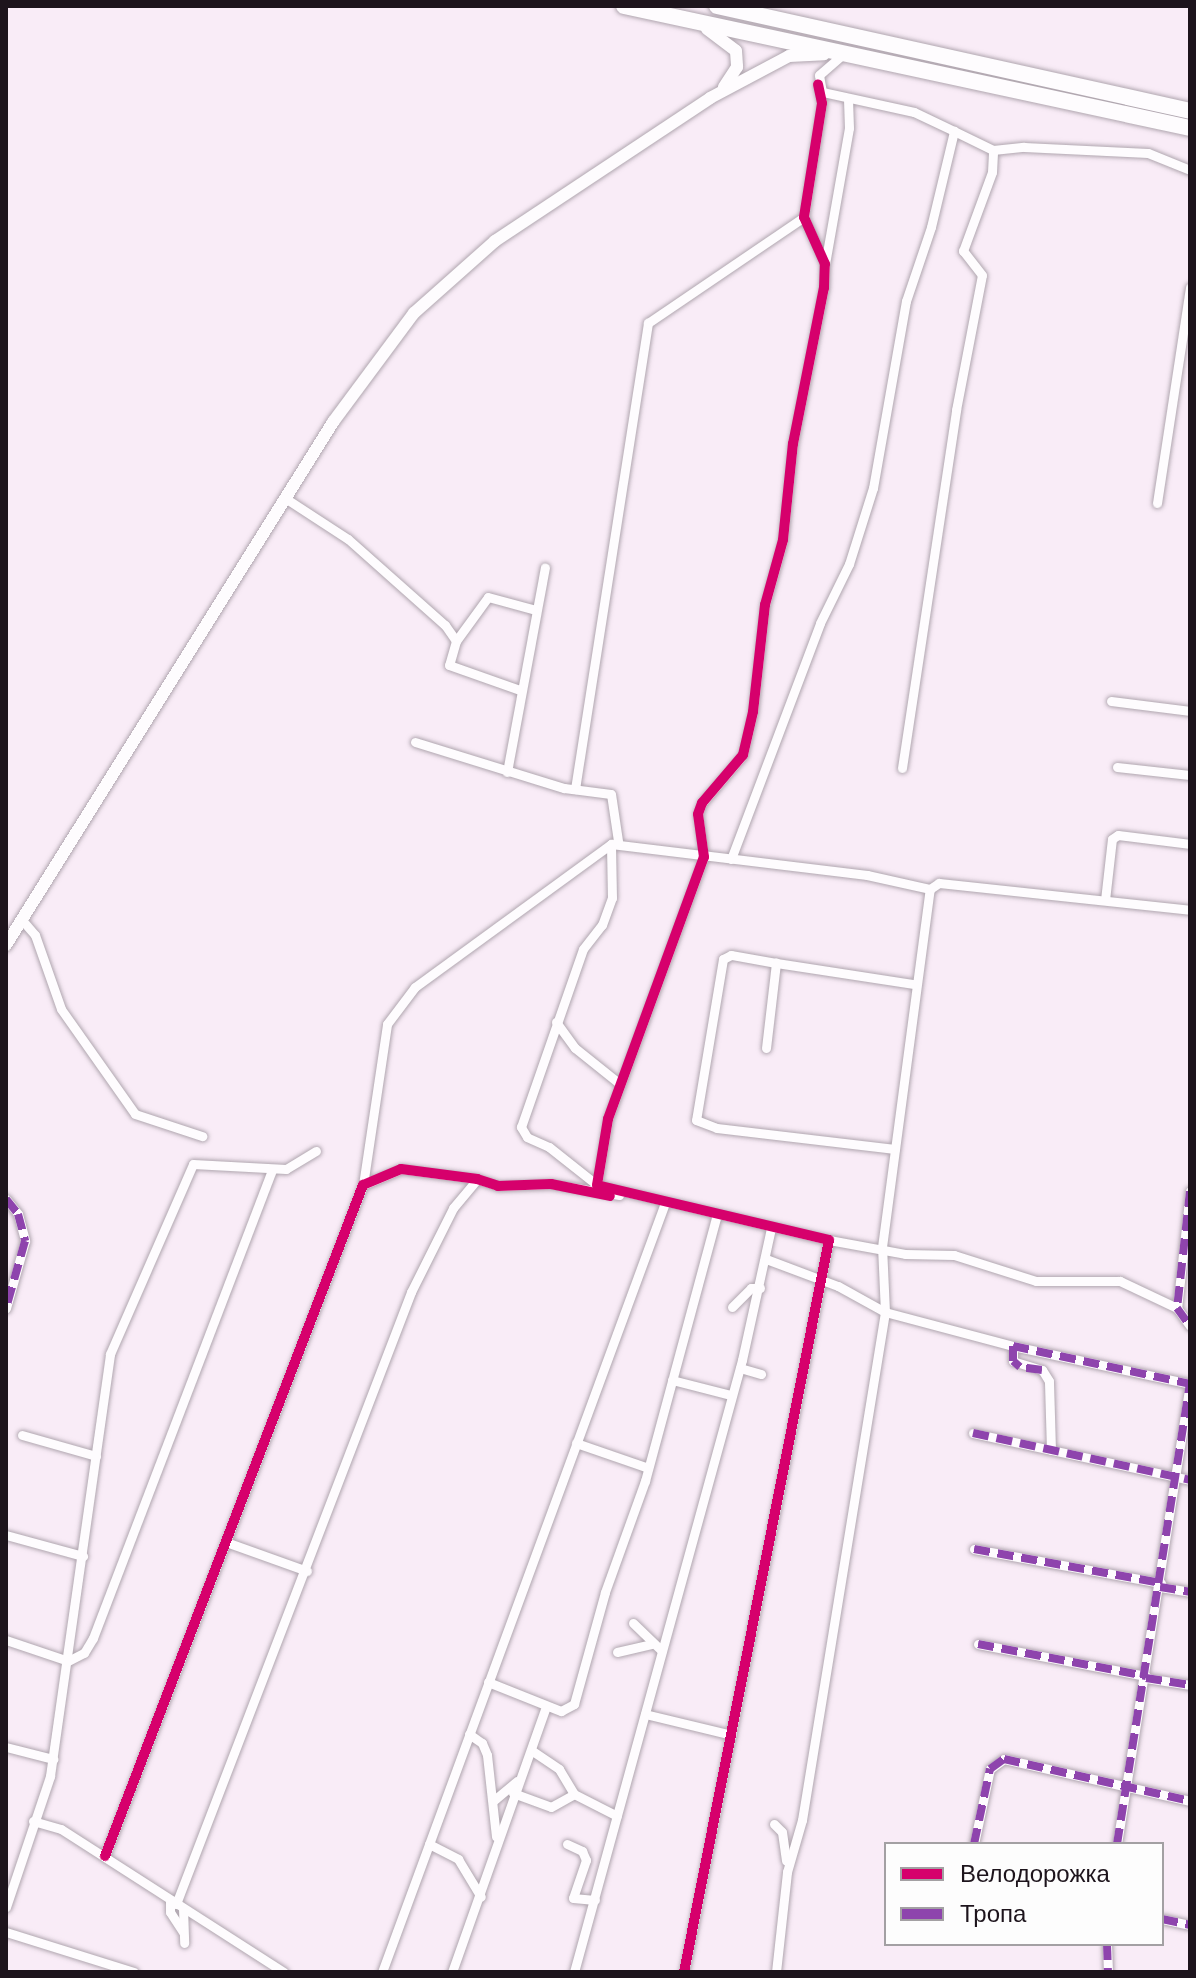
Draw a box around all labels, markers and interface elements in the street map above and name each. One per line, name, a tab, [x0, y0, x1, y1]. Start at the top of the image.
legend	[884, 1842, 1164, 1946]
text: Велодорожка	[960, 1860, 1110, 1887]
text: Тропа	[960, 1900, 1026, 1927]

